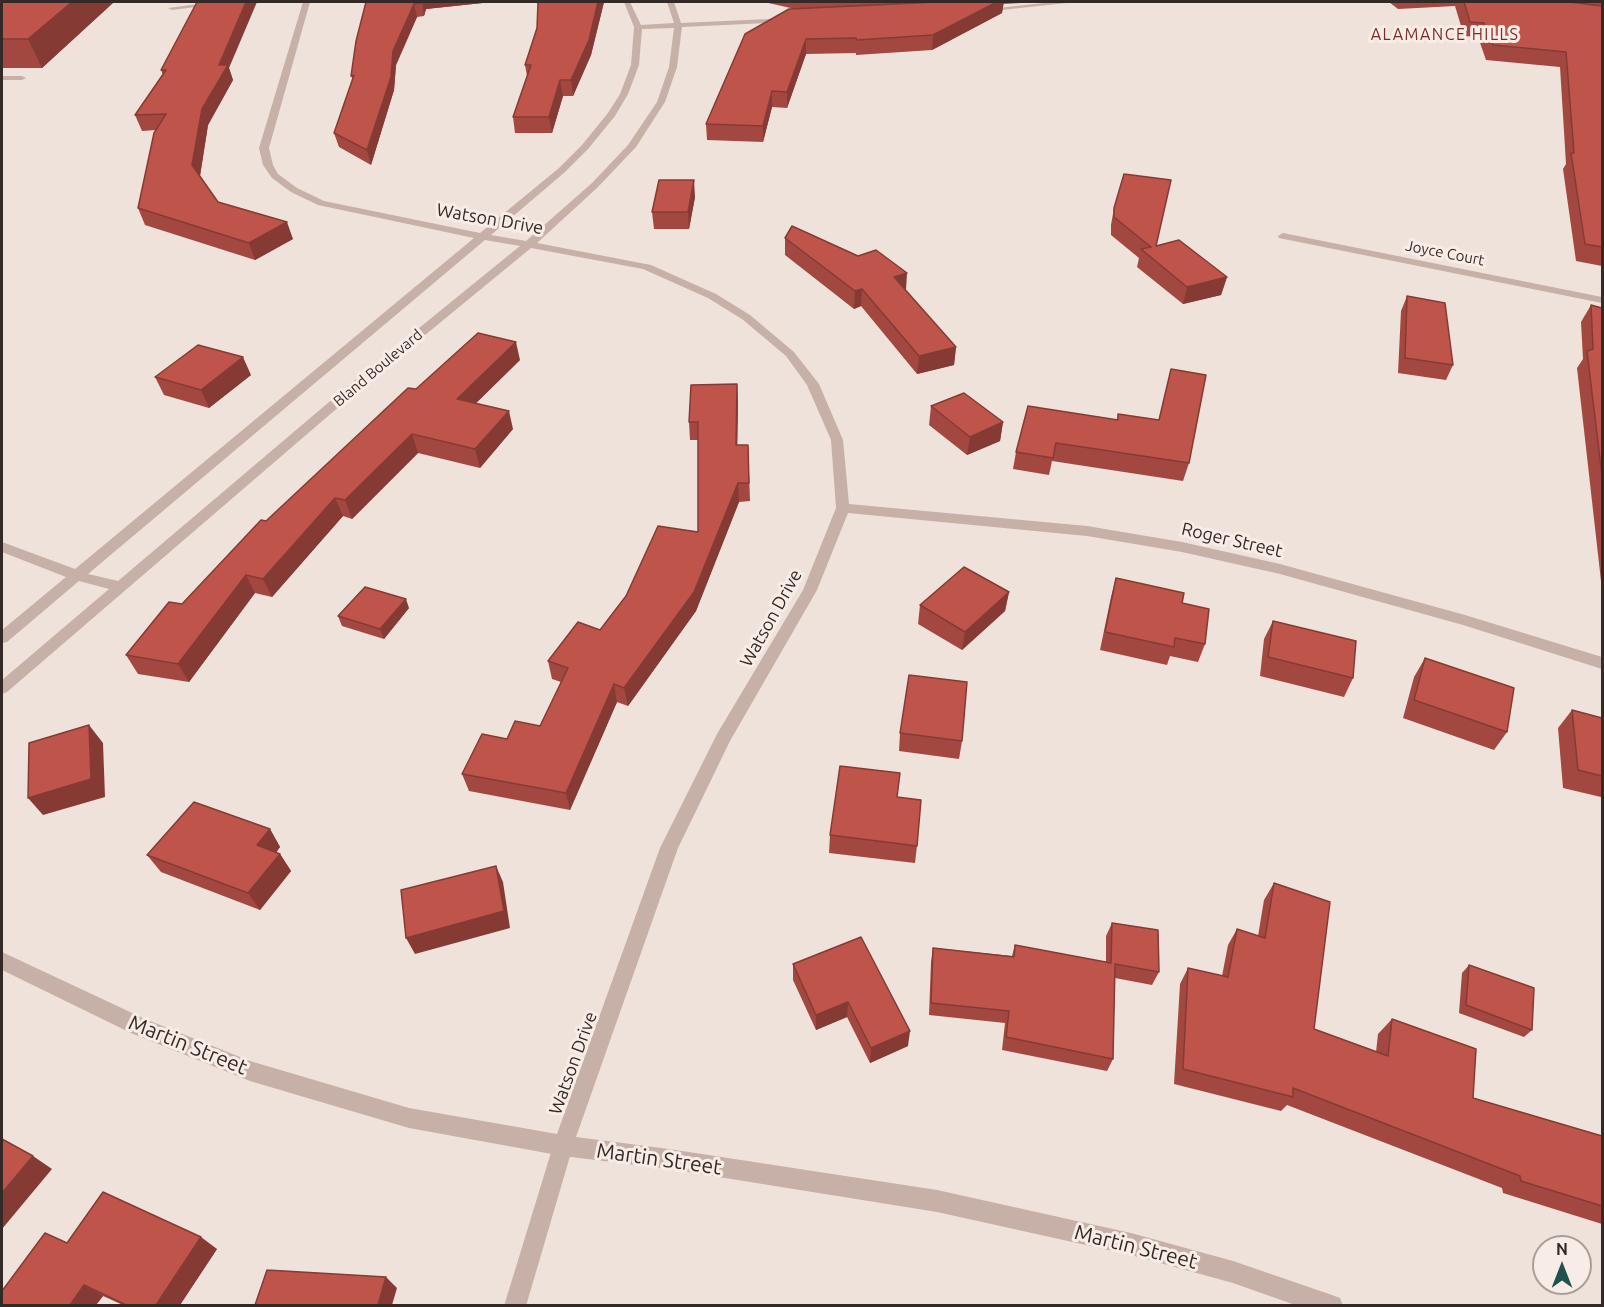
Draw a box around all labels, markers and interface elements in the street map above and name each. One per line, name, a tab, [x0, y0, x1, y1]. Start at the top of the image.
district label: ALAMANCE HILLS	[1371, 25, 1519, 45]
street label: Watson Drive	[435, 199, 545, 239]
street label: Joyce Court	[1404, 237, 1486, 269]
street label: Bland Boulevard	[330, 326, 426, 410]
street label: Roger Street	[1179, 518, 1285, 562]
street label: Watson Drive	[735, 566, 807, 670]
street label: Watson Drive	[544, 1009, 602, 1117]
street label: Martin Street	[125, 1010, 251, 1080]
street label: Martin Street	[595, 1138, 723, 1180]
street label: Martin Street	[1072, 1220, 1200, 1274]
north arrow	[1532, 1235, 1592, 1295]
text: N	[1556, 1240, 1568, 1258]

